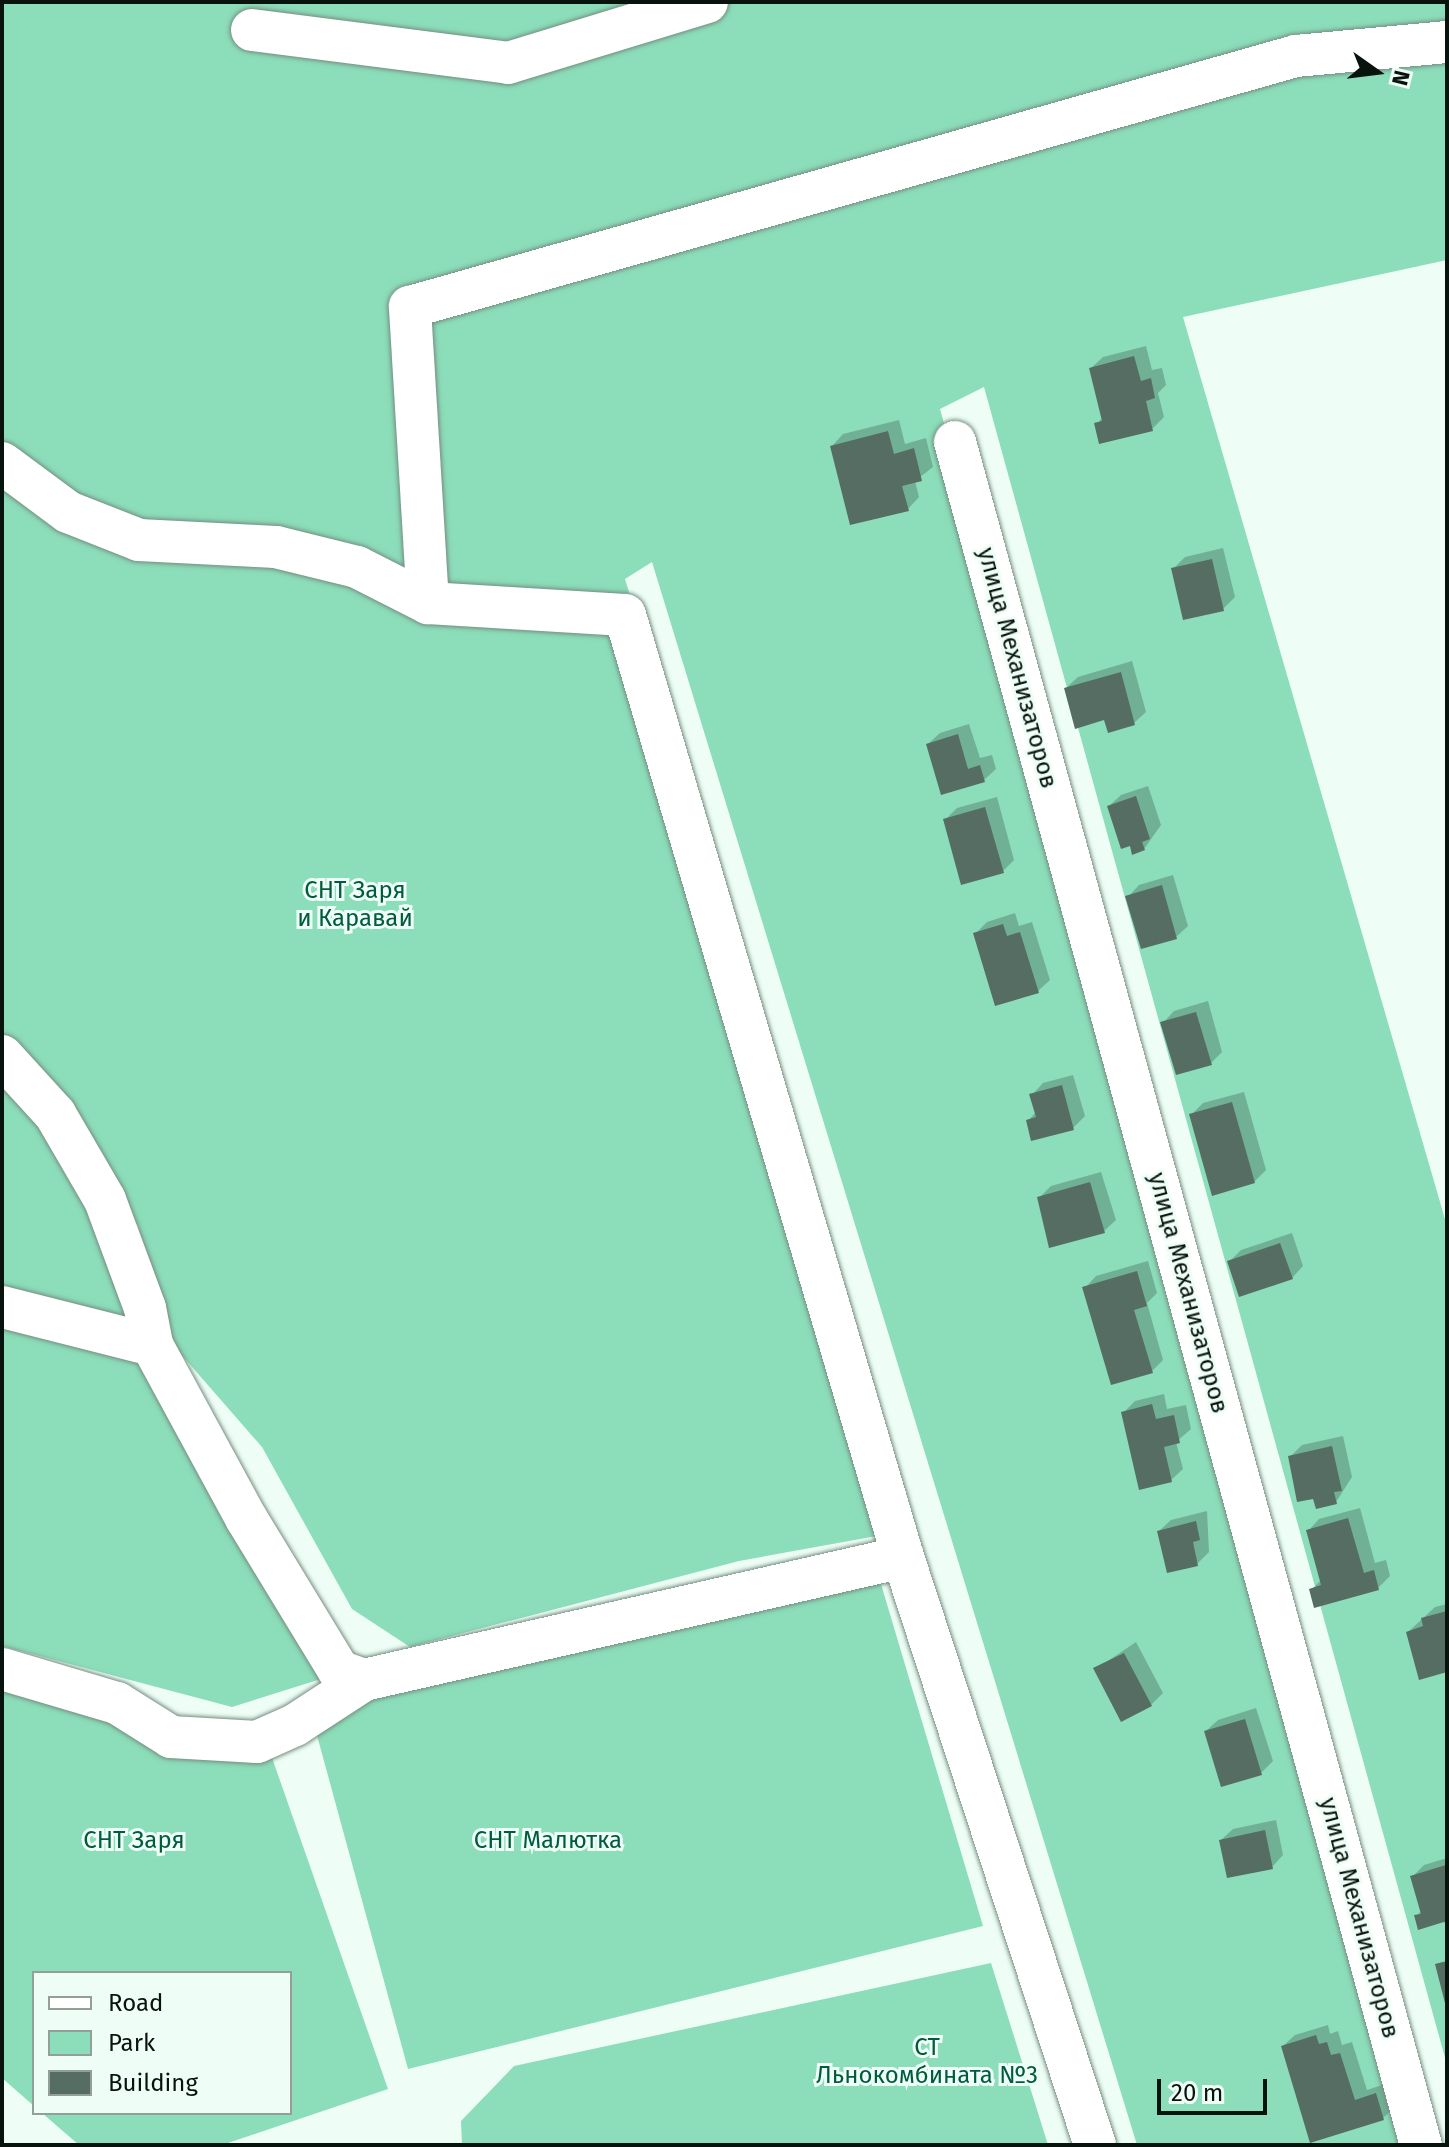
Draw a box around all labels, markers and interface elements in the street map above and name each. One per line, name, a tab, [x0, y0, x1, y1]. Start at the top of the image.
north arrow	[1337, 32, 1417, 112]
text: N	[1386, 68, 1416, 88]
street label: улица Механизаторов	[971, 544, 1063, 792]
park label: СНТ Заря и Каравай	[297, 877, 413, 933]
street label: улица Механизаторов	[1142, 1169, 1234, 1417]
street label: улица Механизаторов	[1313, 1794, 1405, 2042]
park label: СНТ Заря	[83, 1827, 185, 1855]
park label: СНТ Малютка	[474, 1827, 622, 1855]
legend	[32, 1971, 292, 2115]
text: Road	[108, 1989, 163, 2017]
text: Park	[108, 2029, 155, 2057]
park label: СТ Льнокомбината №3	[816, 2034, 1038, 2090]
scale bar	[1161, 2063, 1271, 2113]
text: Building	[108, 2069, 198, 2097]
text: 20 m	[1171, 2079, 1223, 2107]

